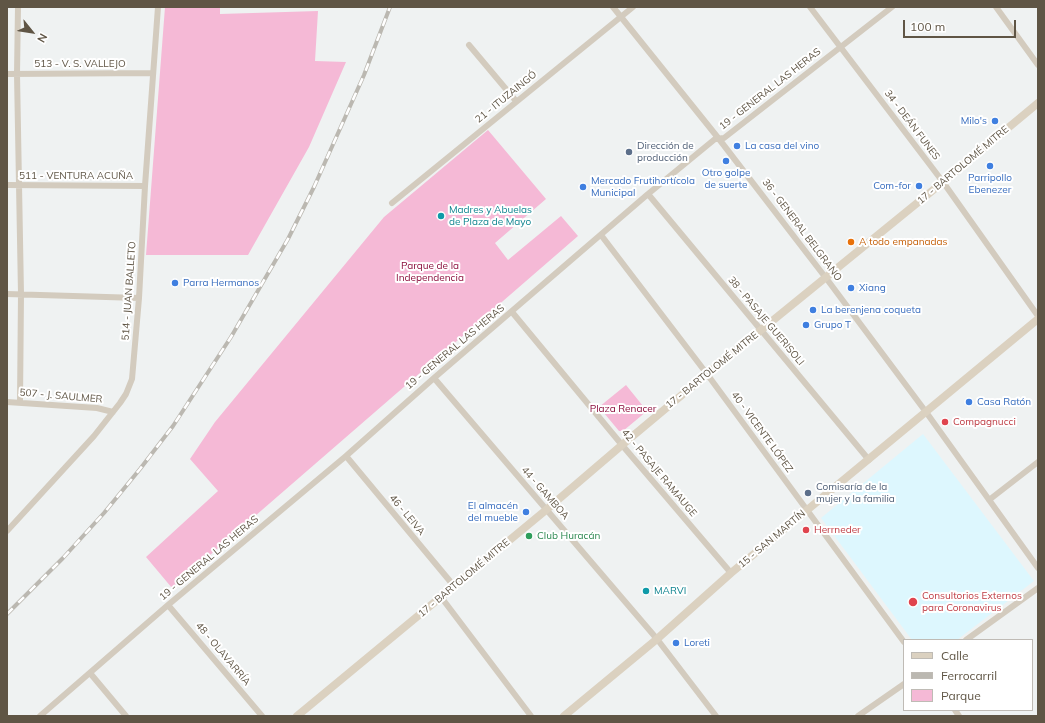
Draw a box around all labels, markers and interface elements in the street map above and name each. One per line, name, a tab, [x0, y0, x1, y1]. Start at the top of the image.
north arrow	[12, 12, 52, 52]
scale bar	[905, 12, 1018, 38]
text: 100 m	[910, 19, 945, 34]
text: N	[34, 31, 51, 45]
street label: 19 - GENERAL LAS HERAS	[717, 46, 823, 132]
street label: 513 - V. S. VALLEJO	[34, 58, 126, 70]
street label: 21 - ITUZAINGÓ	[473, 69, 539, 125]
street label: 34 - DEÁN FUNES	[882, 88, 942, 162]
place label: Milo's	[961, 115, 987, 127]
marker: Milo's	[990, 116, 1000, 126]
street label: 17 - BARTOLOMÉ MITRE	[915, 123, 1011, 207]
place label: Dirección de producción	[637, 140, 694, 164]
place label: La casa del vino	[745, 140, 819, 152]
marker: La casa del vino	[732, 141, 742, 151]
marker: Dirección de producción	[624, 147, 634, 157]
marker: Otro golpe de suerte	[721, 156, 731, 166]
marker: Parripollo Ebenezer	[985, 161, 995, 171]
place label: Otro golpe de suerte	[702, 167, 750, 190]
street label: 511 - VENTURA ACUÑA	[19, 170, 133, 182]
place label: Parripollo Ebenezer	[968, 172, 1012, 196]
place label: Mercado Frutihortícola Municipal	[591, 175, 695, 198]
street label: 36 - GENERAL BELGRANO	[760, 177, 844, 283]
place label: Com-for	[873, 180, 911, 192]
marker: Com-for	[914, 181, 924, 191]
marker: Mercado Frutihortícola Municipal	[578, 182, 588, 192]
place label: Madres y Abuelas de Plaza de Mayo	[449, 204, 532, 228]
marker: Madres y Abuelas de Plaza de Mayo	[436, 211, 446, 221]
place label: A todo empanadas	[859, 236, 947, 248]
marker: A todo empanadas	[846, 237, 856, 247]
street label: 514 - JUAN BALLETO	[120, 241, 138, 341]
park label: Parque de la Independencia	[396, 260, 464, 284]
street label: 38 - PASAJE GUERISOLI	[725, 274, 807, 368]
place label: Parra Hermanos	[183, 277, 259, 289]
marker: Parra Hermanos	[170, 278, 180, 288]
place label: Xiang	[859, 282, 886, 294]
marker: Xiang	[846, 283, 856, 293]
street label: 19 - GENERAL LAS HERAS	[403, 302, 507, 392]
place label: La berenjena coqueta	[821, 304, 921, 316]
marker: La berenjena coqueta	[808, 305, 818, 315]
place label: Grupo T	[814, 319, 851, 331]
marker: Grupo T	[801, 320, 811, 330]
street label: 17 - BARTOLOMÉ MITRE	[663, 329, 761, 411]
street label: 507 - J. SAULMER	[19, 386, 103, 406]
street label: 40 - VICENTE LÓPEZ	[729, 389, 795, 475]
place label: Casa Ratón	[977, 396, 1031, 408]
marker: Casa Ratón	[964, 397, 974, 407]
park label: Plaza Renacer	[590, 403, 656, 415]
place label: Compagnucci	[953, 416, 1016, 428]
marker: Compagnucci	[940, 417, 950, 427]
street label: 42 - PASAJE RAMAUGE	[619, 427, 699, 519]
street label: 44 - GAMBOA	[519, 464, 571, 522]
place label: Comisaría de la mujer y la familia	[816, 481, 895, 504]
marker: Comisaría de la mujer y la familia	[803, 488, 813, 498]
street label: 46 - LEIVA	[387, 492, 427, 538]
place label: El almacén del mueble	[468, 500, 518, 524]
marker: El almacén del mueble	[521, 507, 531, 517]
street label: 15 - SAN MARTÍN	[736, 507, 808, 571]
street label: 19 - GENERAL LAS HERAS	[157, 513, 261, 603]
place label: Herrneder	[814, 524, 861, 536]
marker: Herrneder	[801, 525, 811, 535]
place label: Club Huracán	[537, 530, 600, 542]
marker: Club Huracán	[524, 531, 534, 541]
street label: 17 - BARTOLOMÉ MITRE	[416, 536, 512, 620]
place label: MARVI	[654, 585, 686, 597]
marker: MARVI	[641, 586, 651, 596]
place label: Consultorios Externos para Coronavirus	[922, 590, 1022, 614]
marker: Consultorios Externos para Coronavirus	[907, 596, 919, 608]
street label: 48 - OLAVARRÍA	[193, 620, 253, 688]
place label: Loreti	[684, 637, 710, 649]
marker: Loreti	[671, 638, 681, 648]
legend	[903, 639, 1033, 711]
text: Calle	[941, 648, 968, 663]
text: Ferrocarril	[941, 668, 997, 683]
text: Parque	[941, 688, 981, 703]

